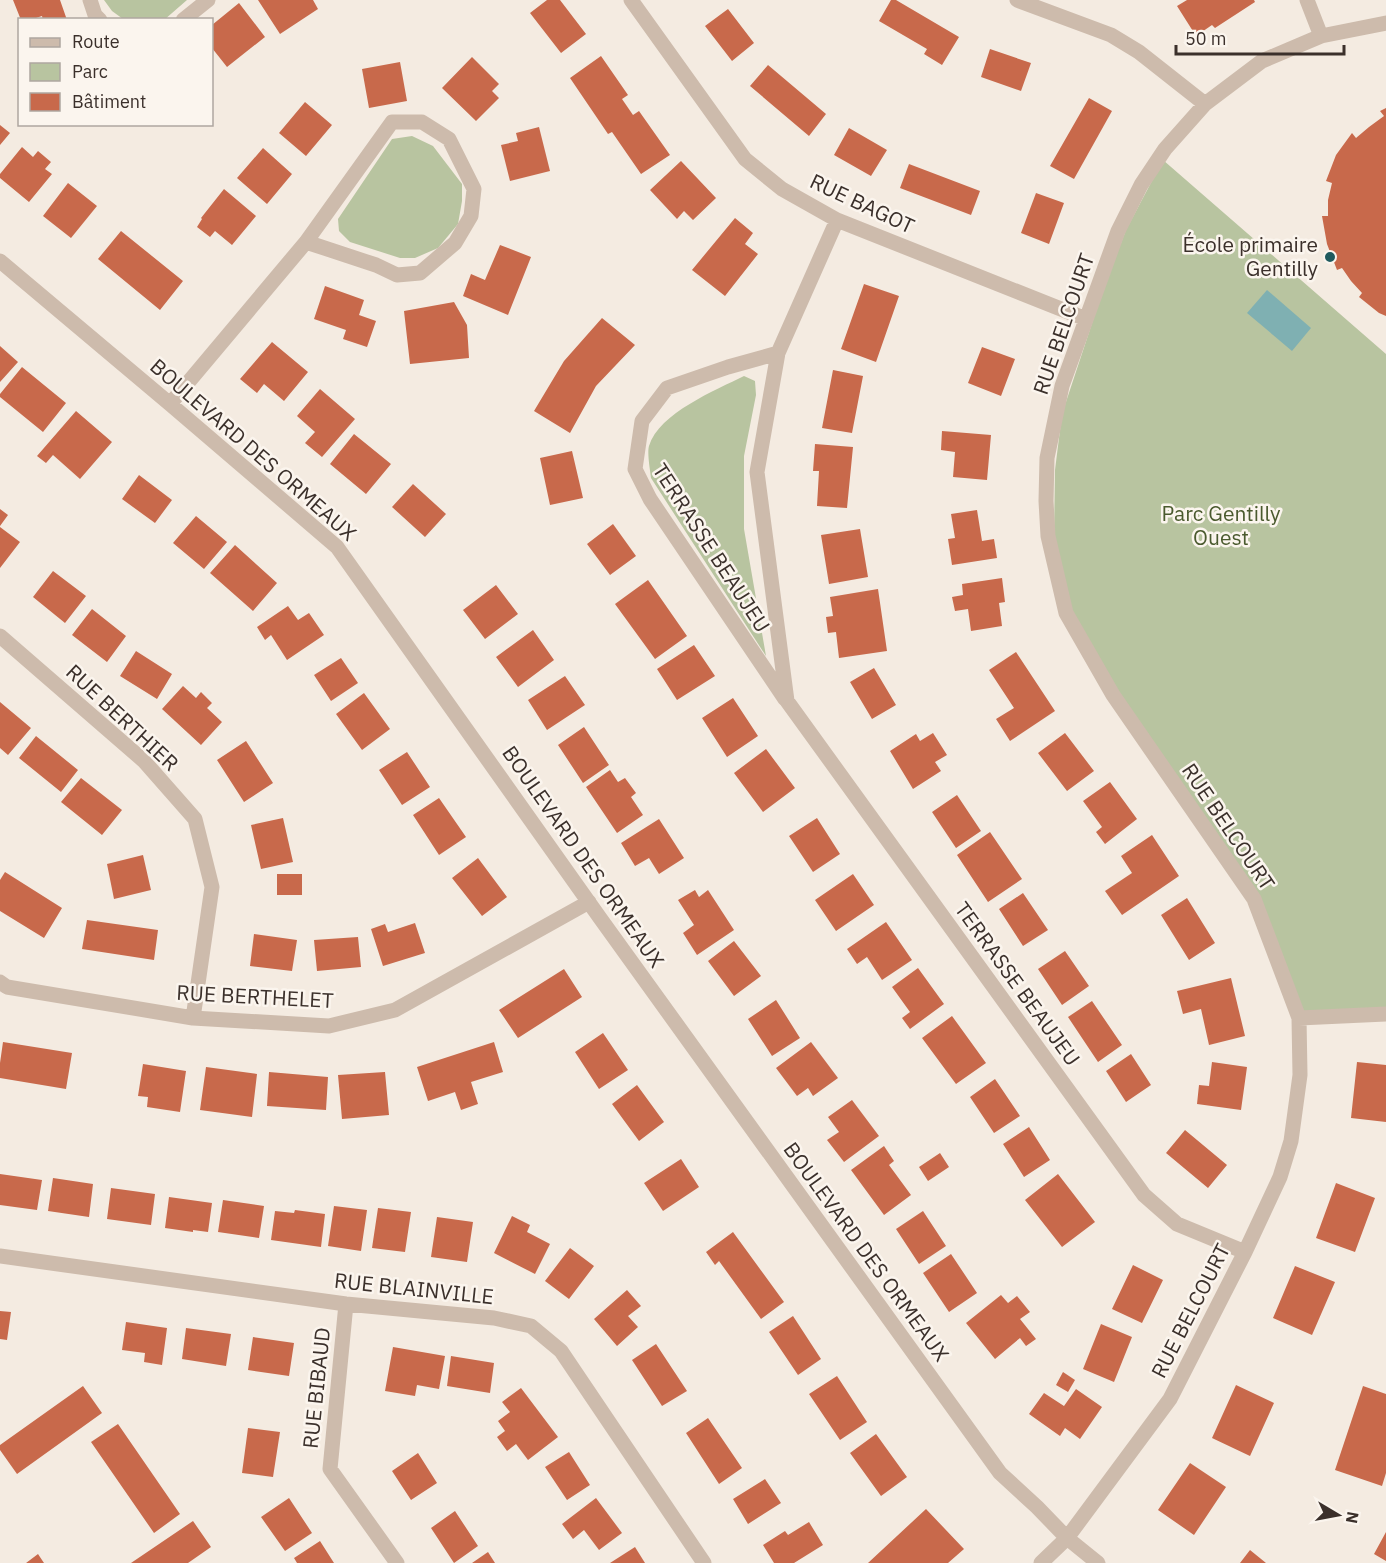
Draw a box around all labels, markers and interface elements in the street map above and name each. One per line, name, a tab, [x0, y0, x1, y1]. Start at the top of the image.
legend	[18, 18, 213, 126]
scale bar	[1176, 18, 1344, 56]
text: 50 m	[1185, 27, 1227, 50]
text: Route	[72, 30, 120, 53]
text: Parc	[72, 60, 108, 83]
text: Bâtiment	[72, 90, 146, 113]
street label: RUE BAGOT	[806, 167, 919, 240]
place label: École primaire Gentilly	[1183, 230, 1319, 282]
street label: RUE BELCOURT	[1026, 249, 1100, 398]
marker: École primaire Gentilly	[1323, 250, 1337, 264]
street label: BOULEVARD DES ORMEAUX	[145, 352, 363, 547]
street label: TERRASSE BEAUJEU	[647, 458, 777, 637]
park label: Parc Gentilly Ouest	[1161, 499, 1281, 551]
street label: RUE BERTHIER	[60, 658, 185, 777]
street label: BOULEVARD DES ORMEAUX	[496, 740, 671, 973]
street label: RUE BELCOURT	[1176, 758, 1282, 895]
street label: TERRASSE BEAUJEU	[949, 896, 1087, 1071]
street label: RUE BERTHELET	[176, 978, 334, 1014]
street label: BOULEVARD DES ORMEAUX	[778, 1136, 956, 1367]
street label: RUE BELCOURT	[1144, 1239, 1236, 1383]
street label: RUE BLAINVILLE	[333, 1266, 495, 1310]
street label: RUE BIBAUD	[296, 1326, 336, 1450]
north arrow	[1308, 1485, 1368, 1545]
text: N	[1342, 1510, 1364, 1525]

